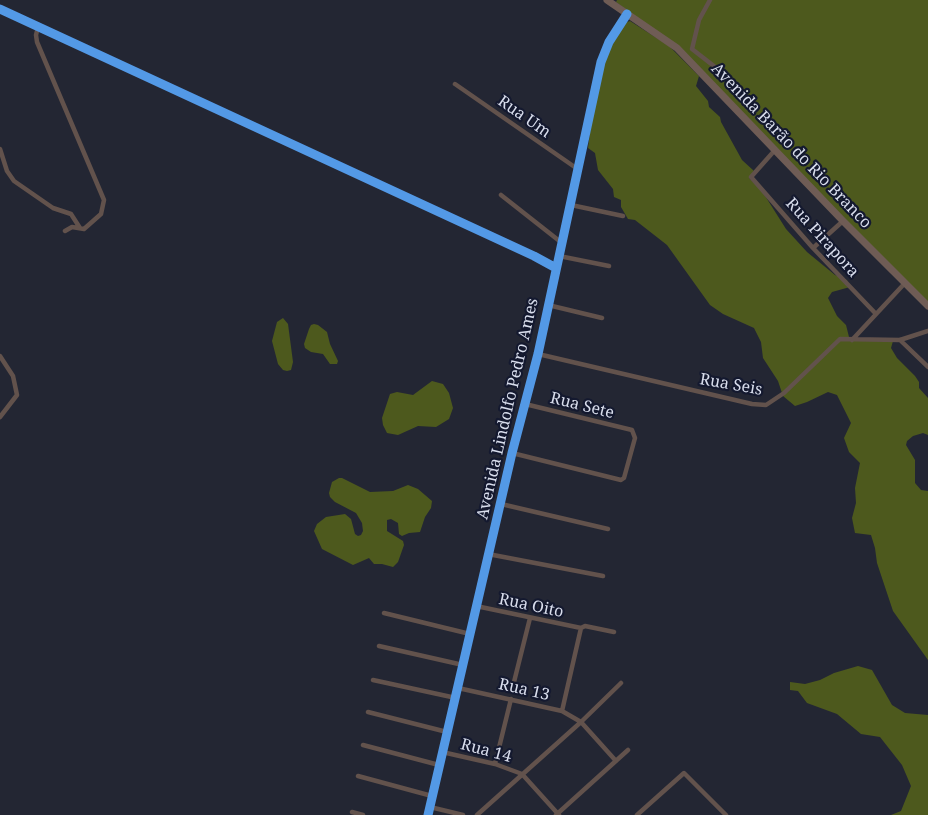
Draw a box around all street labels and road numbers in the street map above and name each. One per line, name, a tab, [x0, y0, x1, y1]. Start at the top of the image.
street label: Avenida Barão do Rio Branco	[707, 59, 875, 233]
street label: Rua Um	[494, 92, 554, 142]
street label: Rua Pirapora	[781, 194, 863, 282]
street label: Avenida Lindolfo Pedro Ames	[473, 297, 543, 521]
street label: Rua Seis	[698, 370, 764, 400]
street label: Rua Sete	[548, 389, 616, 423]
street label: Rua Oito	[497, 590, 565, 622]
street label: Rua 13	[497, 675, 551, 705]
street label: Rua 14	[459, 735, 513, 767]

